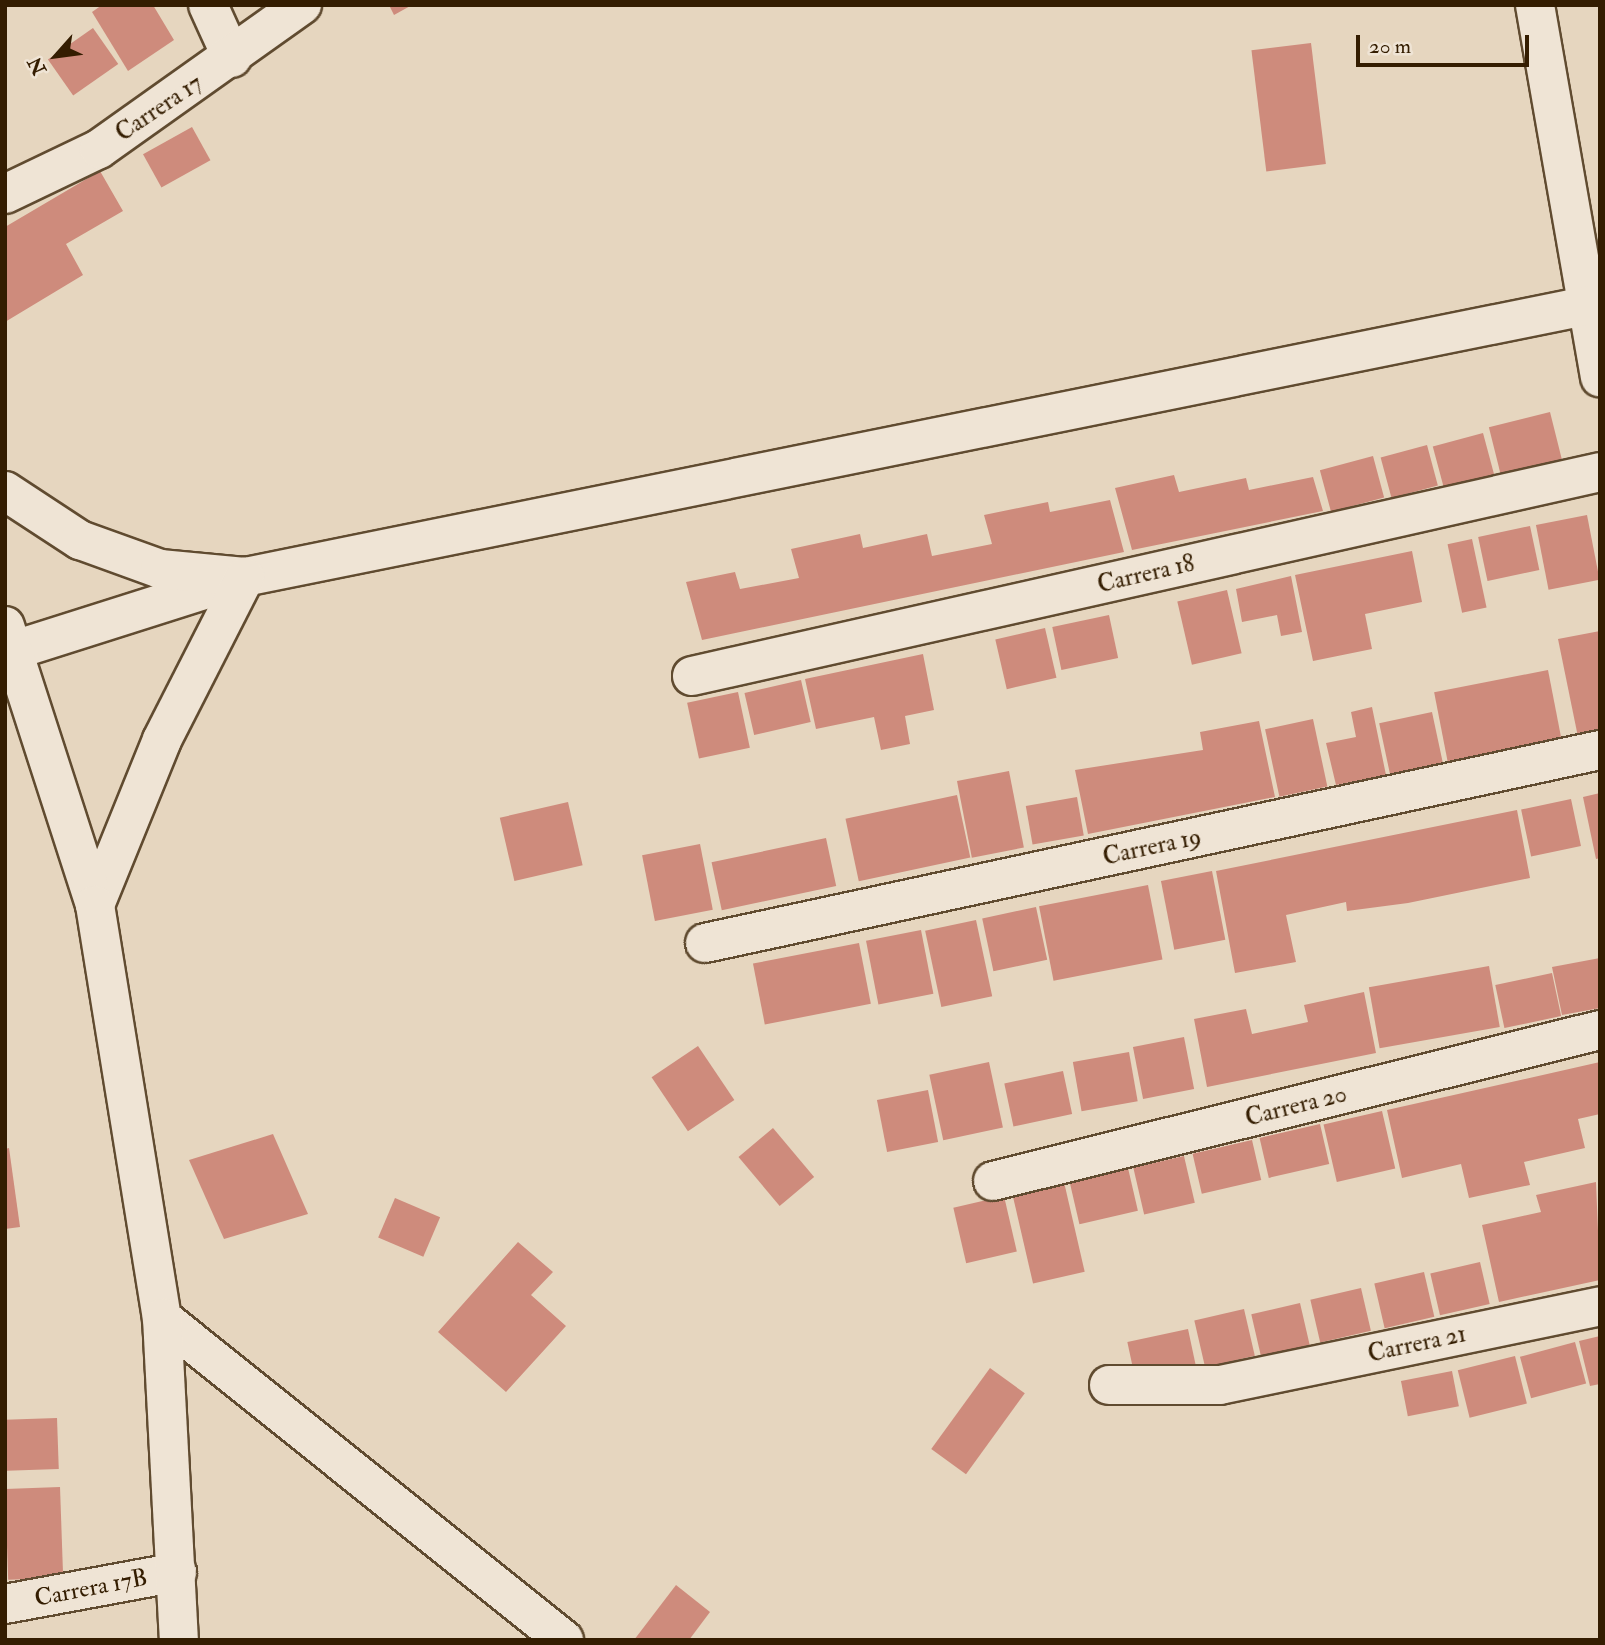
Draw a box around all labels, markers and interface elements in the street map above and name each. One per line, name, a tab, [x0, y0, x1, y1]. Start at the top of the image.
north arrow	[21, 21, 91, 91]
scale bar	[1360, 21, 1533, 65]
text: 20 m	[1369, 33, 1411, 60]
text: N	[23, 53, 52, 79]
street label: Carrera 17	[110, 68, 208, 148]
street label: Carrera 18	[1095, 549, 1197, 599]
street label: Carrera 19	[1100, 823, 1204, 871]
street label: Carrera 20	[1242, 1080, 1350, 1132]
street label: Carrera 21	[1365, 1320, 1469, 1368]
street label: Carrera 17B	[32, 1563, 150, 1613]

